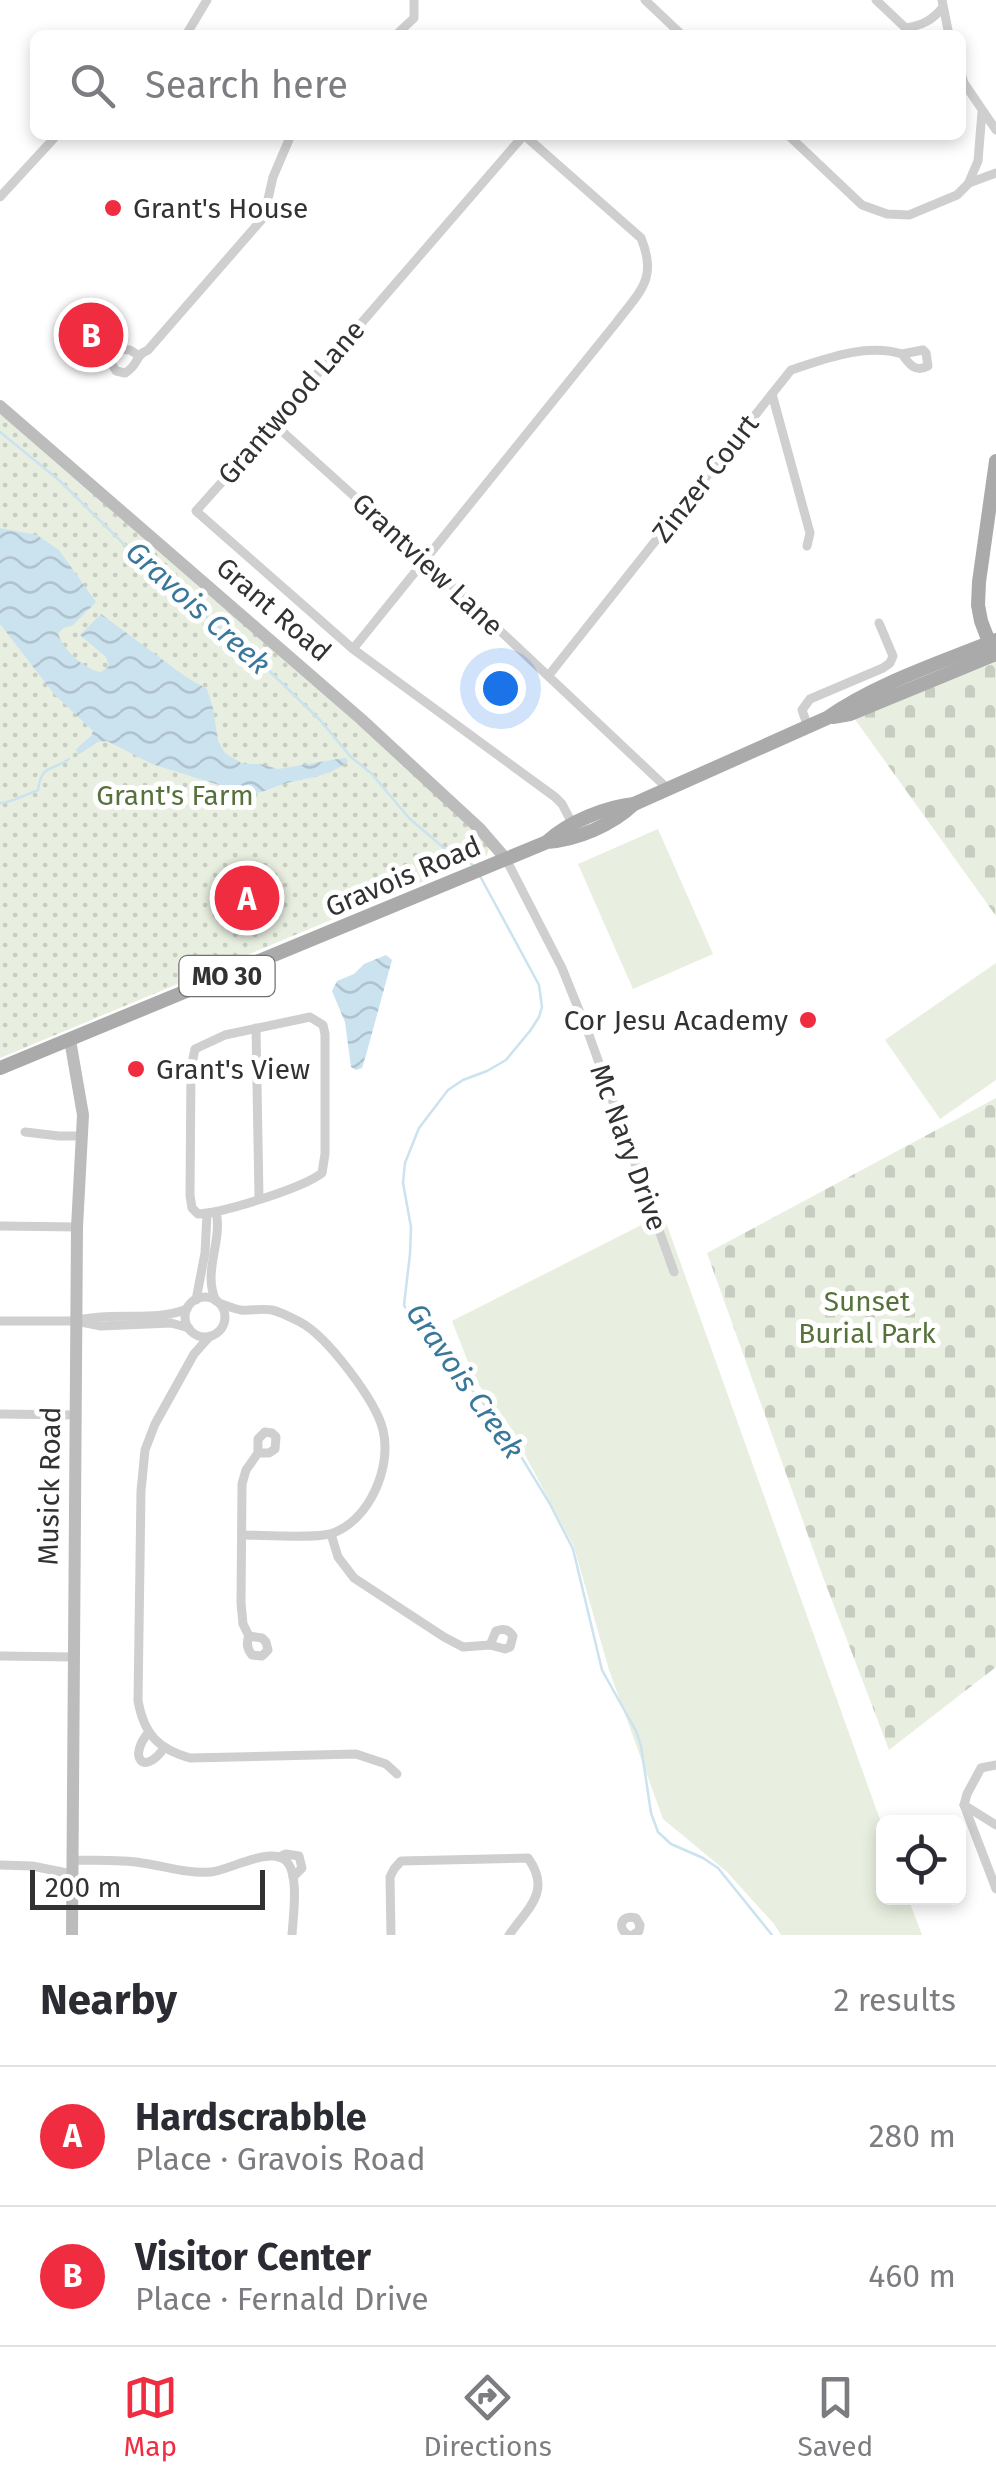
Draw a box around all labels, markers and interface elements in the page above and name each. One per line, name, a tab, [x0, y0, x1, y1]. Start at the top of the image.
search box	[30, 30, 966, 140]
icon: search	[65, 58, 120, 113]
text: Search here	[145, 62, 348, 108]
place label: Grant's House	[133, 192, 308, 225]
marker: Grant's House	[102, 197, 124, 219]
pin: B	[58, 298, 124, 372]
street label: Grantwood Lane	[211, 313, 372, 491]
street label: Zinzer Court	[645, 407, 766, 549]
street label: Grantview Lane	[345, 486, 510, 643]
water label: Gravois Creek	[118, 534, 278, 682]
street label: Grant Road	[210, 551, 338, 668]
your location	[475, 663, 526, 714]
park label: Grant's Farm	[96, 779, 254, 812]
street label: Gravois Road	[321, 829, 486, 924]
pin: A	[214, 860, 280, 936]
road number: MO 30	[180, 956, 274, 996]
place label: Cor Jesu Academy	[564, 1004, 788, 1037]
marker: Cor Jesu Academy	[797, 1009, 819, 1031]
place label: Grant's View	[156, 1053, 310, 1086]
marker: Grant's View	[125, 1058, 147, 1080]
street label: Mc Nary Drive	[583, 1059, 674, 1235]
park label: Sunset Burial Park	[798, 1285, 937, 1350]
water label: Gravois Creek	[398, 1296, 532, 1466]
street label: Musick Road	[32, 1406, 67, 1566]
map controls	[876, 1815, 966, 1905]
button: locate	[876, 1815, 966, 1905]
scale bar	[30, 1865, 265, 1910]
text: 200 m	[45, 1871, 122, 1904]
text: Nearby	[40, 1975, 177, 2025]
text: 2 results	[833, 1981, 956, 2019]
text: Hardscrabble	[135, 2094, 367, 2140]
text: A	[63, 2117, 82, 2155]
text: 280 m	[869, 2117, 956, 2155]
text: Place · Gravois Road	[135, 2140, 426, 2178]
text: Visitor Center	[135, 2234, 371, 2280]
text: B	[63, 2257, 82, 2295]
text: 460 m	[868, 2257, 956, 2295]
text: Place · Fernald Drive	[135, 2280, 429, 2318]
tab: Map	[123, 2370, 178, 2463]
tab: Directions	[423, 2370, 552, 2463]
tab: Saved	[797, 2370, 873, 2463]

